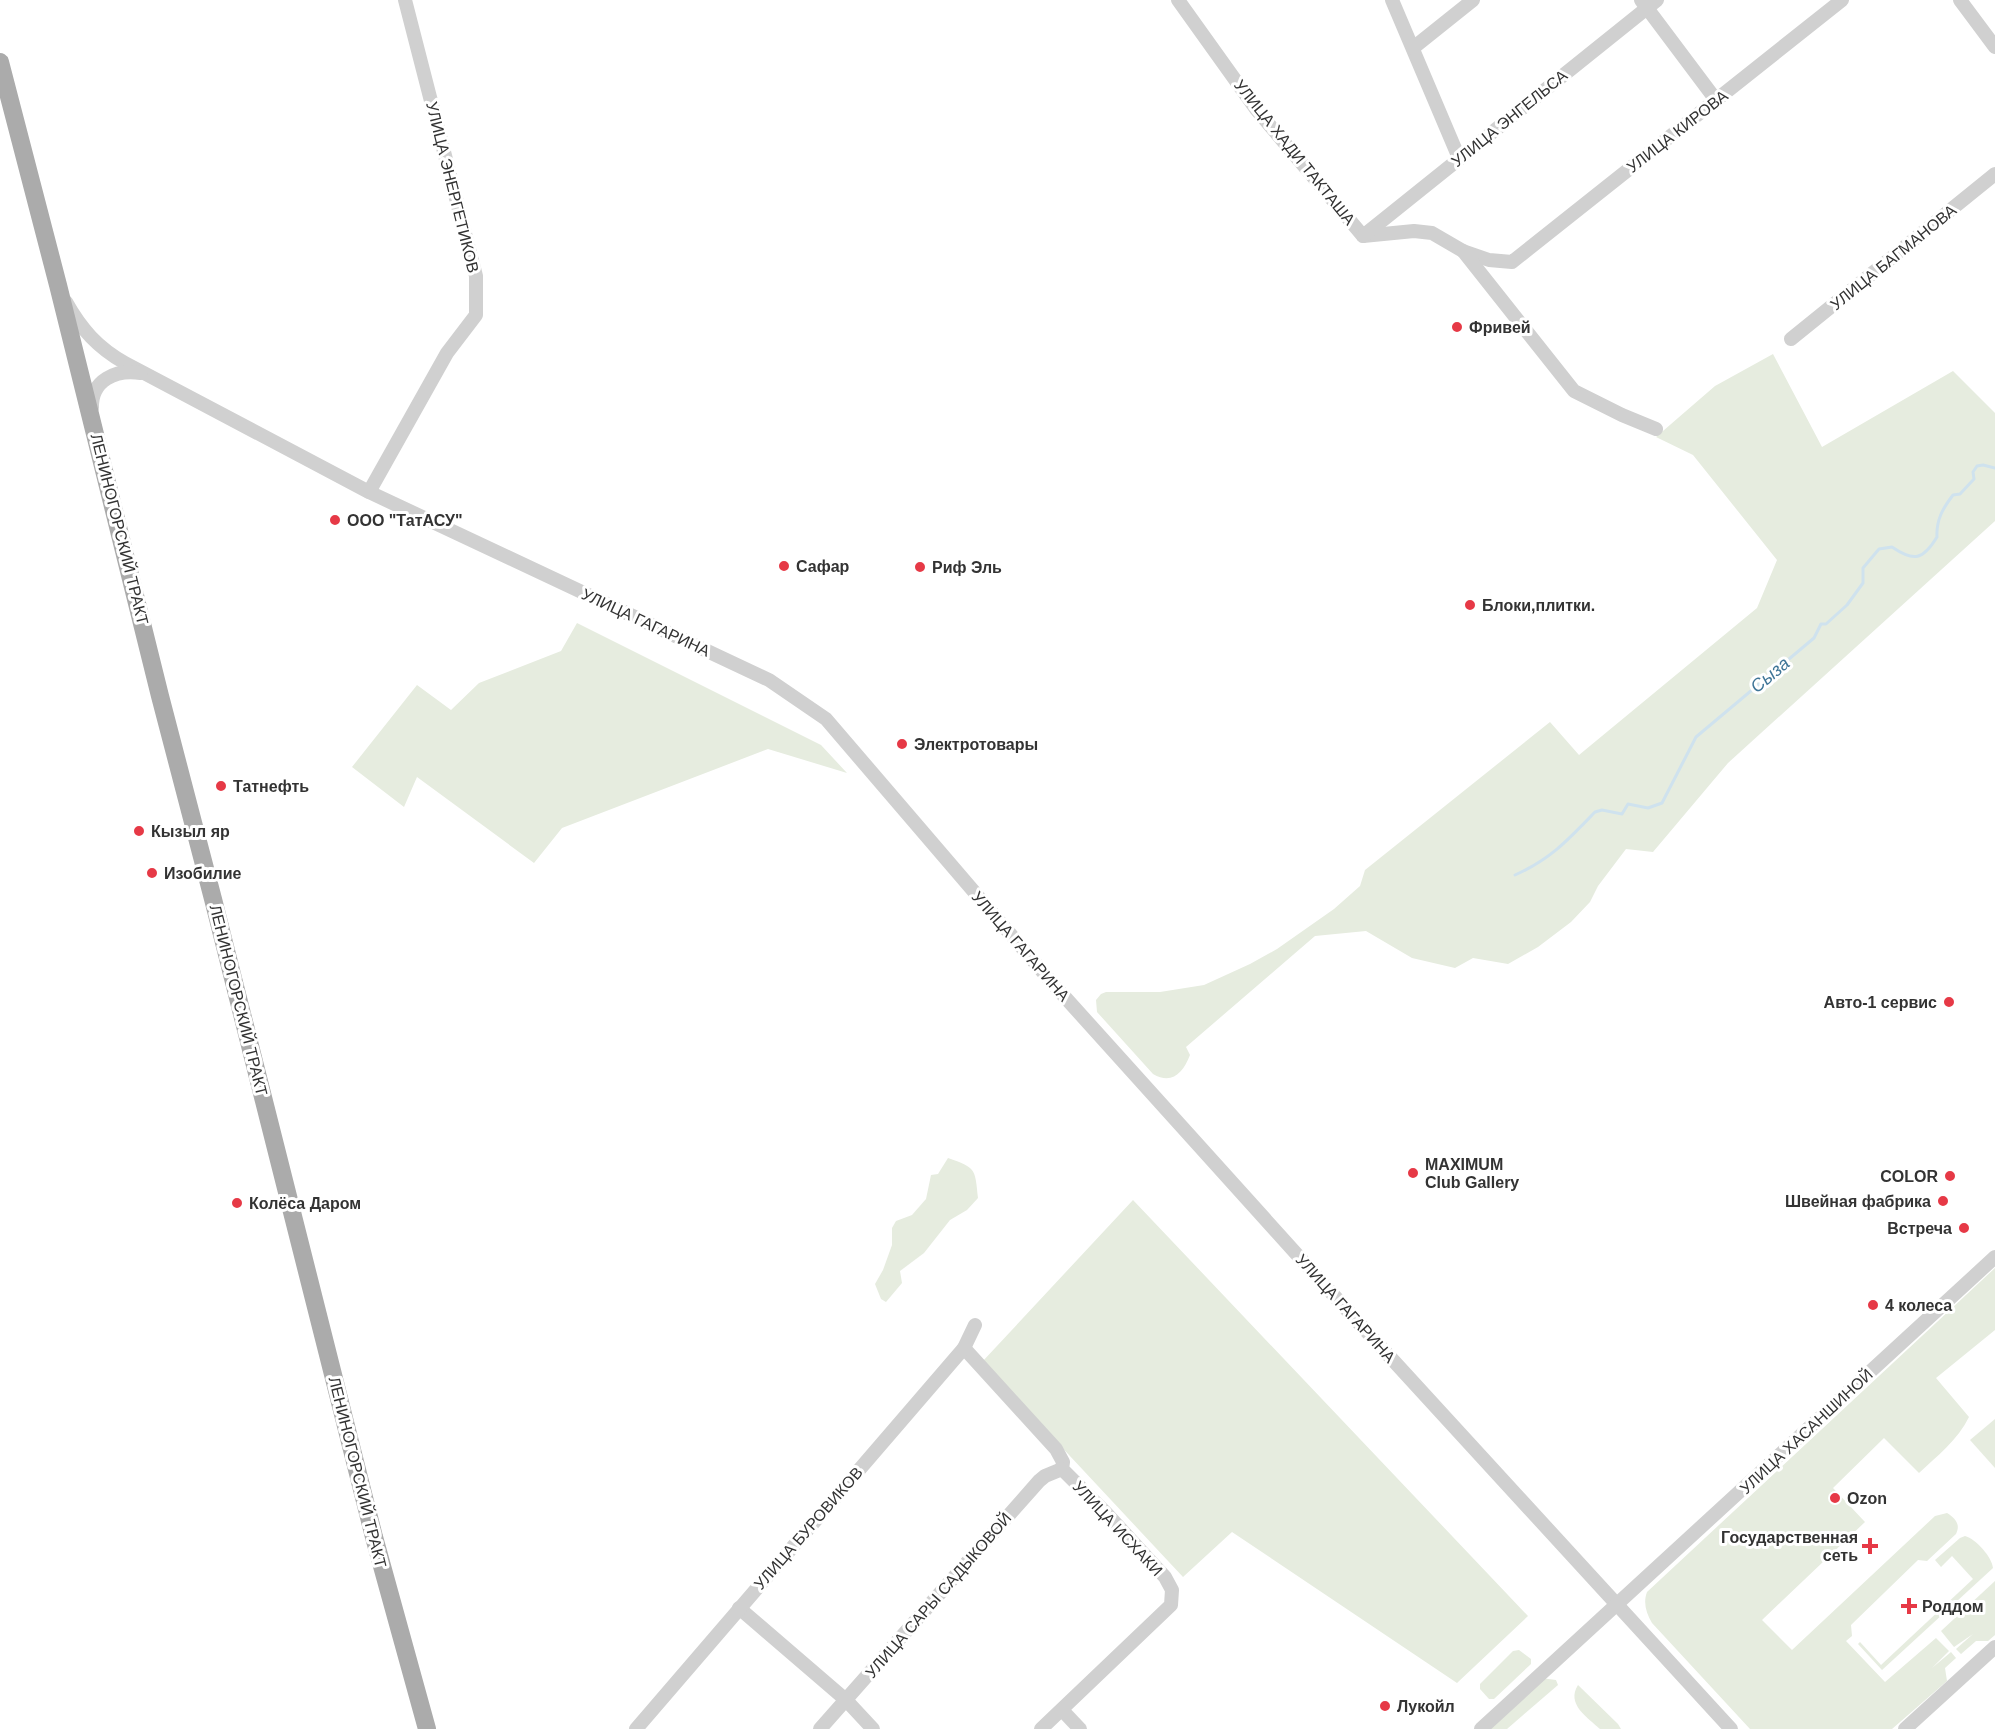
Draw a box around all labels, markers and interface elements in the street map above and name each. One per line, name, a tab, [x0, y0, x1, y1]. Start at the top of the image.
street label: УЛИЦА ЭНГЕЛЬСА	[1448, 66, 1571, 170]
street label: УЛИЦА ХАДИ ТАКТАША	[1231, 76, 1359, 229]
street label: УЛИЦА КИРОВА	[1624, 87, 1731, 176]
street label: УЛИЦА ЭНЕРГЕТИКОВ	[423, 100, 482, 274]
street label: УЛИЦА БАГМАНОВА	[1827, 201, 1960, 313]
place label: Фривей	[1469, 319, 1531, 336]
marker: Фривей	[1450, 320, 1464, 334]
street label: ЛЕНИНОГОРСКИЙ ТРАКТ	[88, 432, 153, 627]
place label: ООО "ТатАСУ"	[347, 512, 463, 529]
marker: ООО "ТатАСУ"	[328, 513, 342, 527]
place label: Сафар	[796, 558, 850, 575]
marker: Сафар	[777, 559, 791, 573]
place label: Риф Эль	[932, 559, 1002, 576]
marker: Риф Эль	[913, 560, 927, 574]
street label: УЛИЦА ГАГАРИНА	[579, 585, 713, 660]
place label: Блоки,плитки.	[1482, 597, 1595, 614]
marker: Блоки,плитки.	[1463, 598, 1477, 612]
water label: Сыза	[1747, 653, 1793, 697]
place label: Электротовары	[914, 736, 1038, 753]
marker: Электротовары	[895, 737, 909, 751]
place label: Татнефть	[233, 778, 309, 795]
marker: Татнефть	[214, 779, 228, 793]
place label: Кызыл яр	[151, 823, 230, 840]
marker: Кызыл яр	[132, 824, 146, 838]
place label: Изобилие	[164, 865, 242, 882]
marker: Изобилие	[145, 866, 159, 880]
street label: УЛИЦА ГАГАРИНА	[968, 888, 1073, 1005]
street label: ЛЕНИНОГОРСКИЙ ТРАКТ	[207, 903, 272, 1098]
place label: Авто-1 сервис	[1824, 994, 1937, 1011]
marker: Авто-1 сервис	[1942, 995, 1956, 1009]
place label: MAXIMUM Club Gallery	[1425, 1156, 1519, 1191]
marker: MAXIMUM Club Gallery	[1406, 1166, 1420, 1180]
place label: COLOR	[1880, 1168, 1938, 1185]
marker: COLOR	[1943, 1169, 1957, 1183]
place label: Швейная фабрика	[1785, 1193, 1931, 1210]
marker: Швейная фабрика	[1936, 1194, 1950, 1208]
place label: Колёса Даром	[249, 1195, 361, 1212]
marker: Колёса Даром	[230, 1196, 244, 1210]
place label: Встреча	[1887, 1220, 1952, 1237]
marker: Встреча	[1957, 1221, 1971, 1235]
street label: УЛИЦА ГАГАРИНА	[1293, 1251, 1399, 1366]
place label: 4 колеса	[1885, 1297, 1952, 1314]
marker: 4 колеса	[1866, 1298, 1880, 1312]
street label: УЛИЦА ХАСАНШИНОЙ	[1736, 1365, 1876, 1497]
street label: ЛЕНИНОГОРСКИЙ ТРАКТ	[326, 1375, 391, 1570]
street label: УЛИЦА БУРОВИКОВ	[751, 1464, 866, 1593]
street label: УЛИЦА ИСХАКИ	[1070, 1478, 1166, 1579]
place label: Ozon	[1847, 1490, 1887, 1507]
marker: Ozon	[1828, 1491, 1842, 1505]
street label: УЛИЦА САРЫ САДЫКОВОЙ	[861, 1509, 1015, 1681]
place label: Государственная сеть	[1721, 1529, 1858, 1564]
marker: Государственная сеть	[1863, 1539, 1877, 1553]
marker: Роддом	[1900, 1597, 1918, 1615]
place label: Роддом	[1922, 1598, 1984, 1615]
place label: Лукойл	[1397, 1698, 1455, 1715]
marker: Лукойл	[1378, 1699, 1392, 1713]

